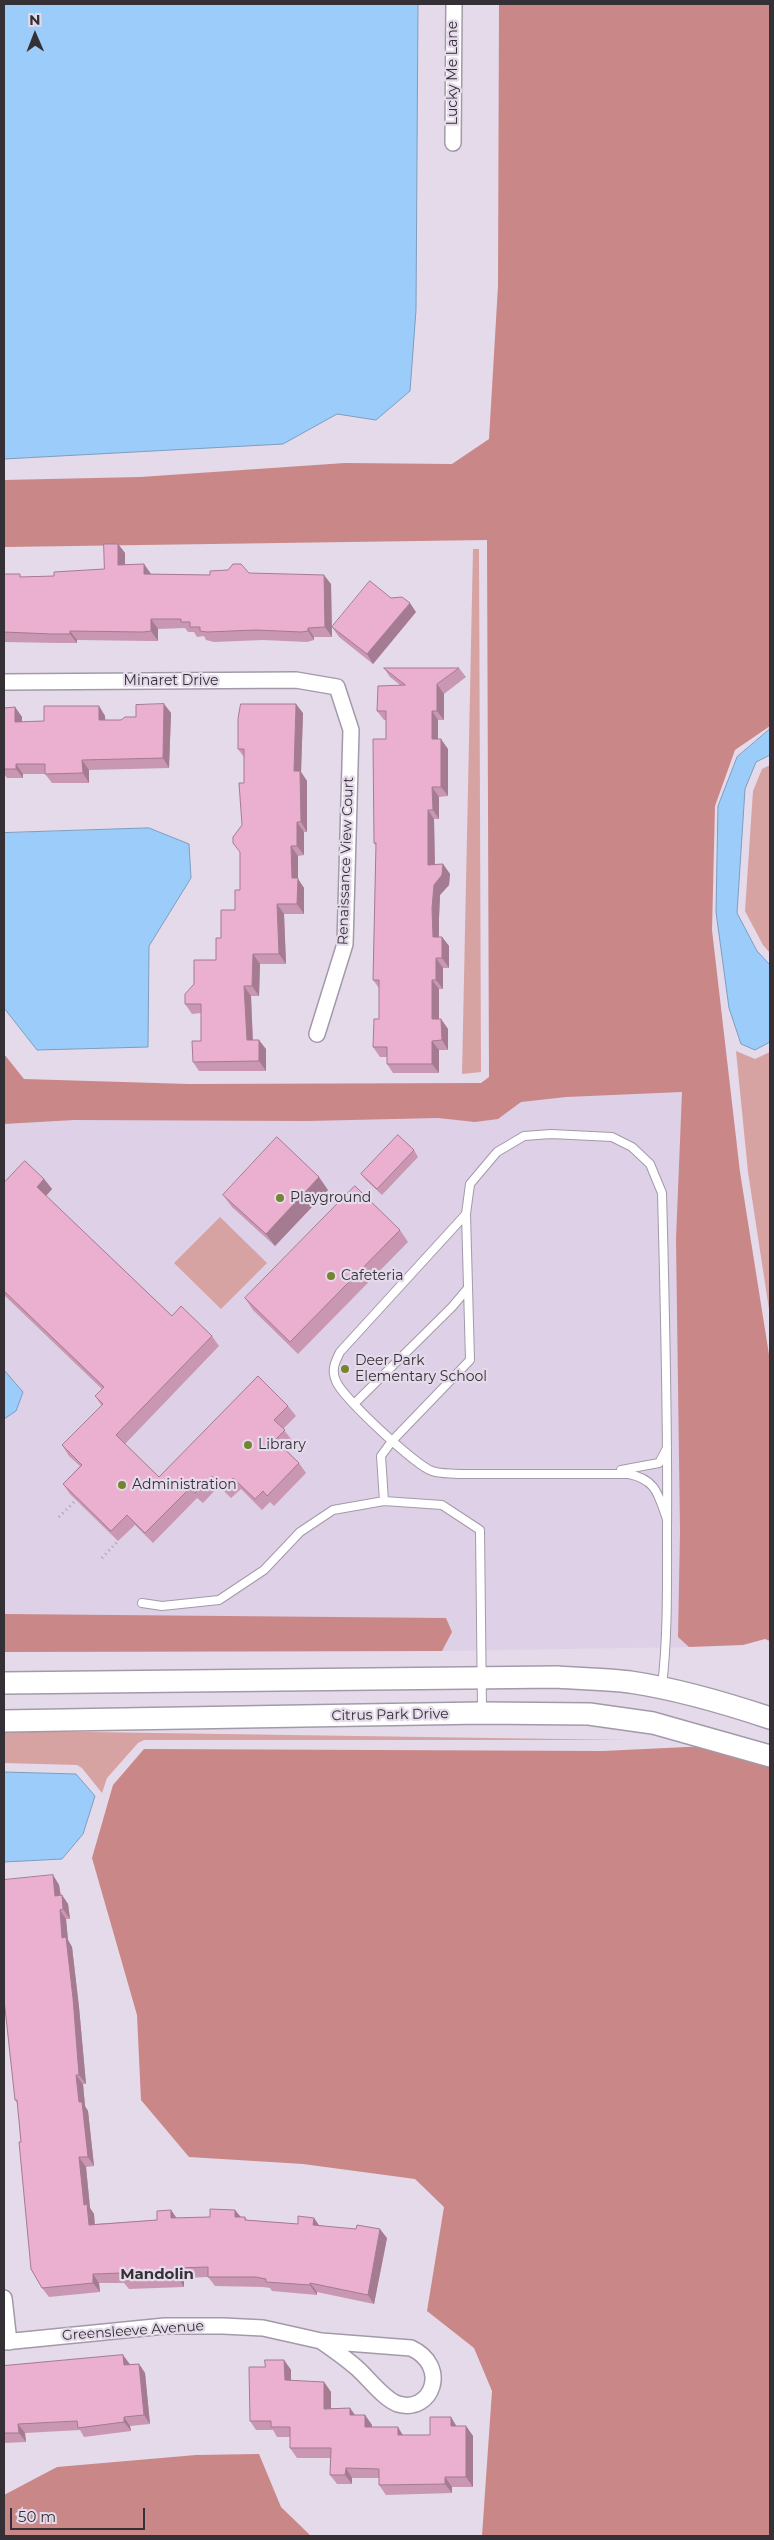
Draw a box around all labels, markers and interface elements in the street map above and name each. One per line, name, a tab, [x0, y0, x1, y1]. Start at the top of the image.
north arrow	[10, 10, 60, 60]
text: N	[29, 11, 41, 29]
street label: Lucky Me Lane	[445, 21, 461, 125]
street label: Minaret Drive	[124, 673, 218, 689]
street label: Renaissance View Court	[335, 777, 357, 945]
place label: Playground	[290, 1190, 371, 1206]
marker: Playground	[274, 1192, 286, 1204]
place label: Cafeteria	[341, 1268, 404, 1284]
marker: Cafeteria	[325, 1270, 337, 1282]
place label: Deer Park Elementary School	[355, 1353, 487, 1385]
marker: Deer Park Elementary School	[339, 1363, 351, 1375]
place label: Library	[258, 1437, 306, 1453]
marker: Library	[242, 1439, 254, 1451]
place label: Administration	[132, 1477, 237, 1493]
marker: Administration	[116, 1479, 128, 1491]
street label: Citrus Park Drive	[331, 1706, 449, 1724]
district label: Mandolin	[120, 2266, 194, 2284]
street label: Greensleeve Avenue	[61, 2318, 205, 2344]
scale bar	[12, 2498, 148, 2530]
text: 50 m	[18, 2507, 56, 2526]

